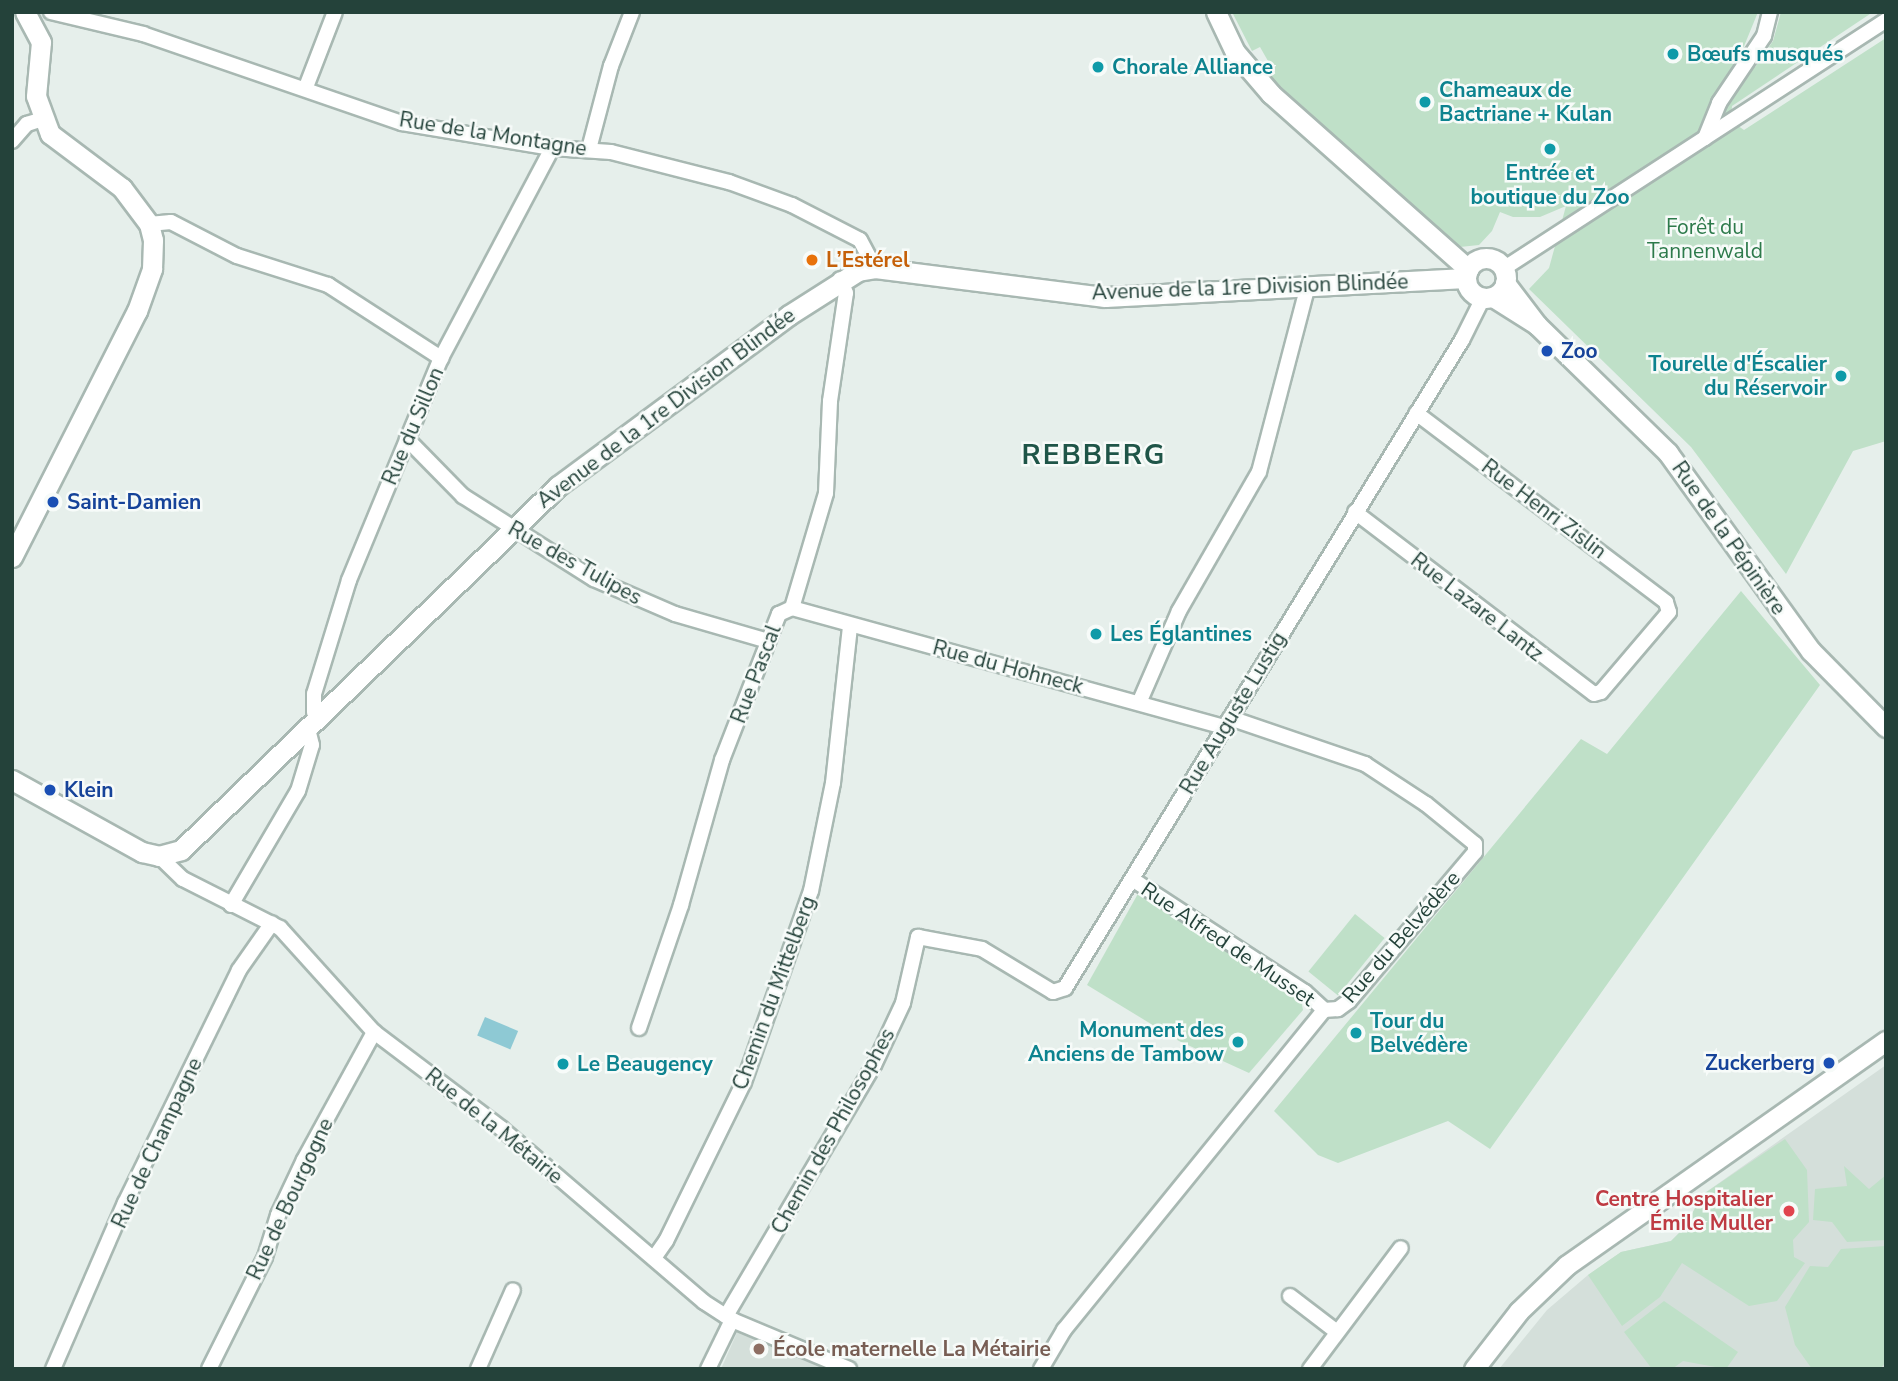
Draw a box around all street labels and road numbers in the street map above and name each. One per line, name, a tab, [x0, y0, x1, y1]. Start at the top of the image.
street label: Rue de la Montagne	[397, 107, 589, 161]
street label: Avenue de la 1re Division Blindée	[1091, 269, 1409, 305]
street label: Avenue de la 1re Division Blindée	[532, 303, 800, 513]
street label: Rue du Sillon	[377, 363, 449, 489]
street label: Rue Henri Zislin	[1477, 454, 1611, 564]
street label: Rue de la Pépinière	[1667, 456, 1791, 620]
street label: Rue des Tulipes	[504, 516, 646, 610]
street label: Rue Lazare Lantz	[1406, 547, 1548, 667]
street label: Rue Pascal	[726, 621, 786, 727]
street label: Rue Auguste Lustig	[1175, 627, 1291, 799]
street label: Rue du Hohneck	[930, 635, 1086, 699]
street label: Rue du Belvédère	[1337, 866, 1465, 1008]
street label: Rue Alfred de Musset	[1136, 876, 1320, 1012]
street label: Chemin du Mittelberg	[727, 893, 821, 1093]
street label: Chemin des Philosophes	[766, 1024, 900, 1238]
street label: Rue de Champagne	[106, 1054, 208, 1232]
street label: Rue de la Métairie	[420, 1063, 568, 1189]
street label: Rue de Bourgogne	[241, 1114, 339, 1284]

